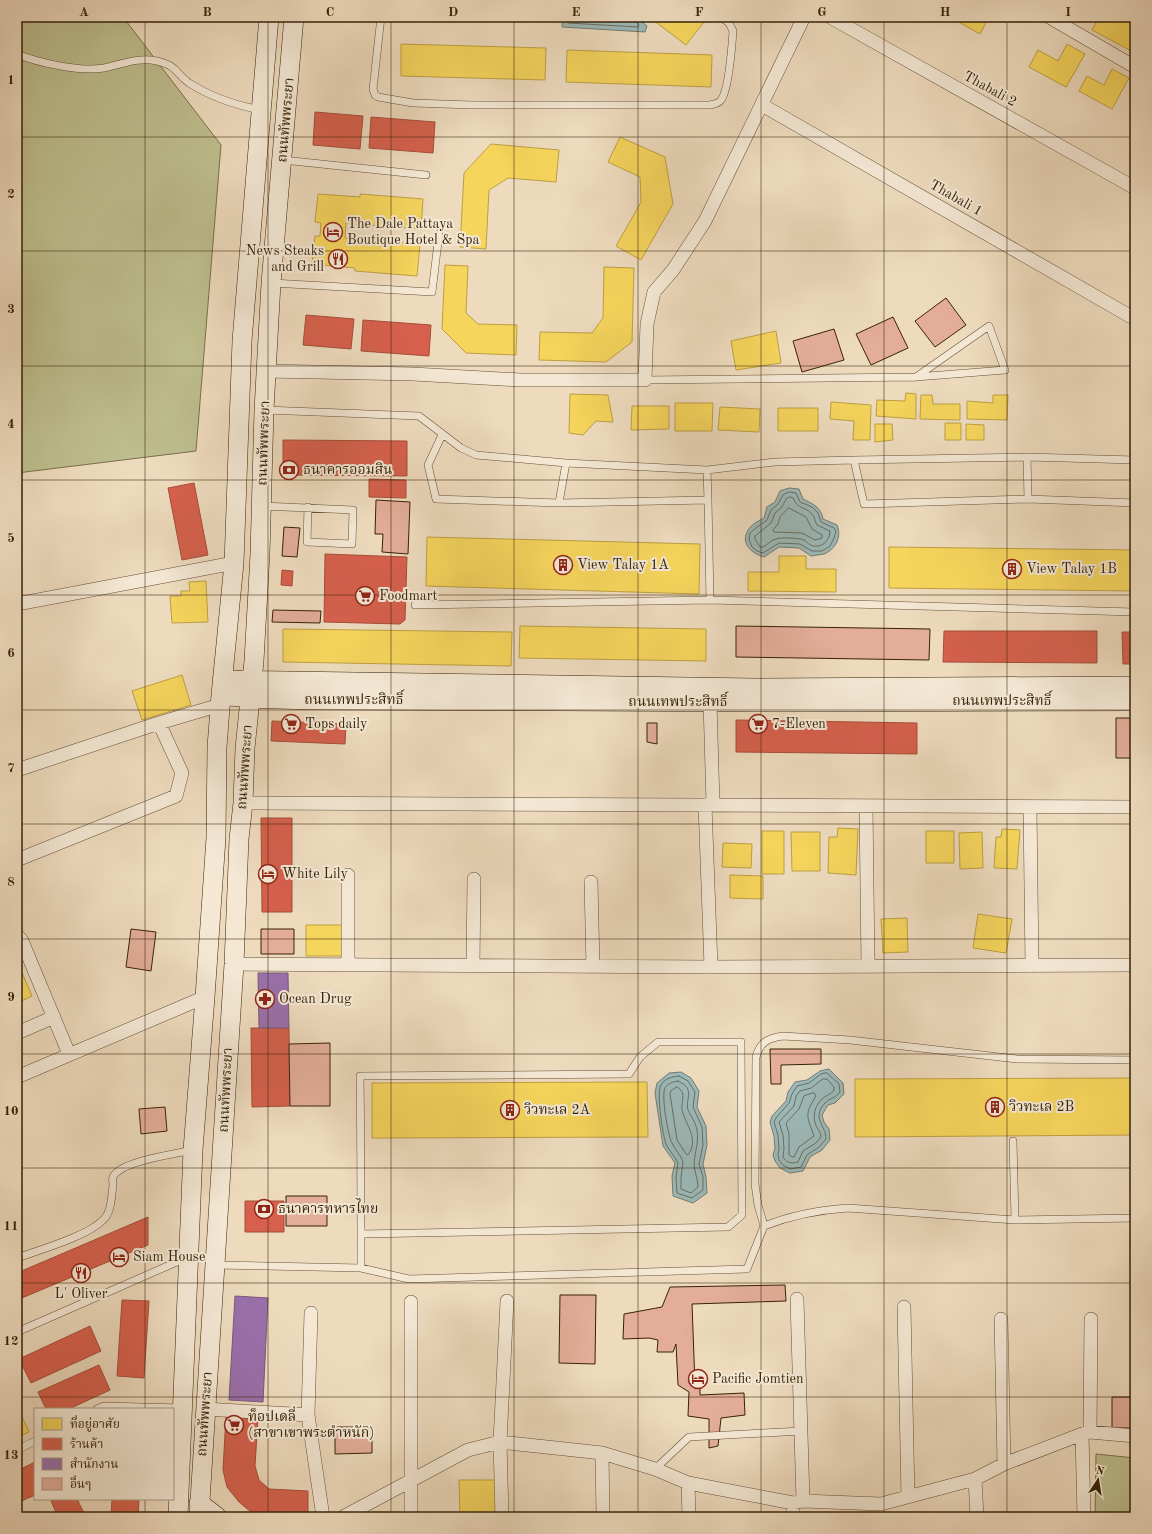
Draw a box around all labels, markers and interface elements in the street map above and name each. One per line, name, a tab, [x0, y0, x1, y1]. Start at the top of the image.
text: A	[79, 6, 89, 19]
text: B	[202, 6, 212, 19]
text: C	[326, 6, 334, 19]
text: D	[448, 6, 458, 19]
text: E	[572, 6, 581, 19]
text: F	[695, 6, 704, 19]
text: G	[817, 6, 827, 19]
text: H	[940, 6, 951, 19]
text: I	[1065, 6, 1071, 19]
street label: Thabali 2	[961, 69, 1019, 109]
text: 1	[7, 74, 15, 87]
street label: ถนนทัพพระยา	[274, 77, 297, 163]
street label: Thabali 1	[927, 177, 985, 219]
text: 2	[7, 188, 15, 201]
place label: The Dale Pattaya Boutique Hotel & Spa	[347, 217, 479, 247]
hotel icon: The Dale Pattaya Boutique Hotel & Spa	[322, 221, 344, 243]
place label: News Steaks and Grill	[246, 244, 324, 274]
restaurant icon: News Steaks and Grill	[327, 248, 349, 270]
text: 3	[7, 303, 15, 316]
street label: ถนนทัพพระยา	[255, 400, 272, 486]
text: 4	[7, 418, 15, 431]
bank icon: ธนาคารออมสิน	[278, 459, 300, 481]
place label: ธนาคารออมสิน	[303, 462, 393, 477]
text: 5	[7, 532, 15, 545]
building icon: View Talay 1A	[552, 554, 574, 576]
place label: View Talay 1A	[577, 558, 669, 572]
building icon: View Talay 1B	[1001, 558, 1023, 580]
place label: View Talay 1B	[1026, 562, 1117, 576]
supermarket icon: Foodmart	[354, 585, 376, 607]
place label: Foodmart	[379, 589, 437, 603]
text: 6	[7, 647, 15, 660]
street label: ถนนเทพประสิทธิ์	[304, 689, 405, 707]
street label: ถนนเทพประสิทธิ์	[952, 690, 1053, 708]
street label: ถนนเทพประสิทธิ์	[628, 691, 729, 709]
supermarket icon: Tops daily	[280, 713, 302, 735]
supermarket icon: 7-Eleven	[747, 713, 769, 735]
place label: Tops daily	[305, 717, 368, 731]
place label: 7-Eleven	[772, 717, 826, 731]
street label: ถนนทัพพระยา	[234, 724, 255, 810]
text: 7	[7, 762, 15, 775]
hotel icon: White Lily	[257, 863, 279, 885]
place label: White Lily	[282, 867, 349, 881]
text: 8	[7, 876, 15, 889]
pharmacy icon: Ocean Drug	[254, 988, 276, 1010]
text: 9	[7, 991, 15, 1004]
place label: Ocean Drug	[279, 992, 352, 1006]
street label: ถนนทัพพระยา	[216, 1047, 235, 1133]
building icon: วิวทะเล 2B	[984, 1096, 1006, 1118]
building icon: วิวทะเล 2A	[499, 1099, 521, 1121]
place label: วิวทะเล 2B	[1009, 1099, 1074, 1114]
place label: วิวทะเล 2A	[524, 1102, 591, 1117]
text: 10	[3, 1105, 19, 1118]
bank icon: ธนาคารทหารไทย	[253, 1198, 275, 1220]
place label: ธนาคารทหารไทย	[278, 1198, 378, 1216]
text: 11	[3, 1220, 19, 1233]
hotel icon: Siam House	[108, 1246, 130, 1268]
place label: Siam House	[133, 1250, 205, 1264]
restaurant icon: L' Oliver	[70, 1262, 92, 1284]
place label: L' Oliver	[55, 1287, 108, 1301]
text: 12	[3, 1335, 19, 1348]
hotel icon: Pacific Jomtien	[687, 1368, 709, 1390]
street label: ถนนทัพพระยา	[194, 1371, 215, 1457]
place label: Pacific Jomtien	[712, 1372, 804, 1386]
place label: ท็อปเดลี่ (สาขาเขาพระตำหนัก)	[248, 1406, 374, 1440]
legend	[34, 1408, 174, 1500]
supermarket icon: ท็อปเดลี่ (สาขาเขาพระตำหนัก)	[223, 1414, 245, 1436]
text: ที่อยู่อาศัย	[70, 1415, 120, 1432]
text: ร้านค้า	[70, 1437, 103, 1451]
text: 13	[3, 1449, 19, 1462]
text: สำนักงาน	[70, 1457, 118, 1471]
north arrow	[1078, 1460, 1118, 1500]
text: N	[1095, 1465, 1106, 1478]
text: อื่นๆ	[70, 1475, 91, 1491]

